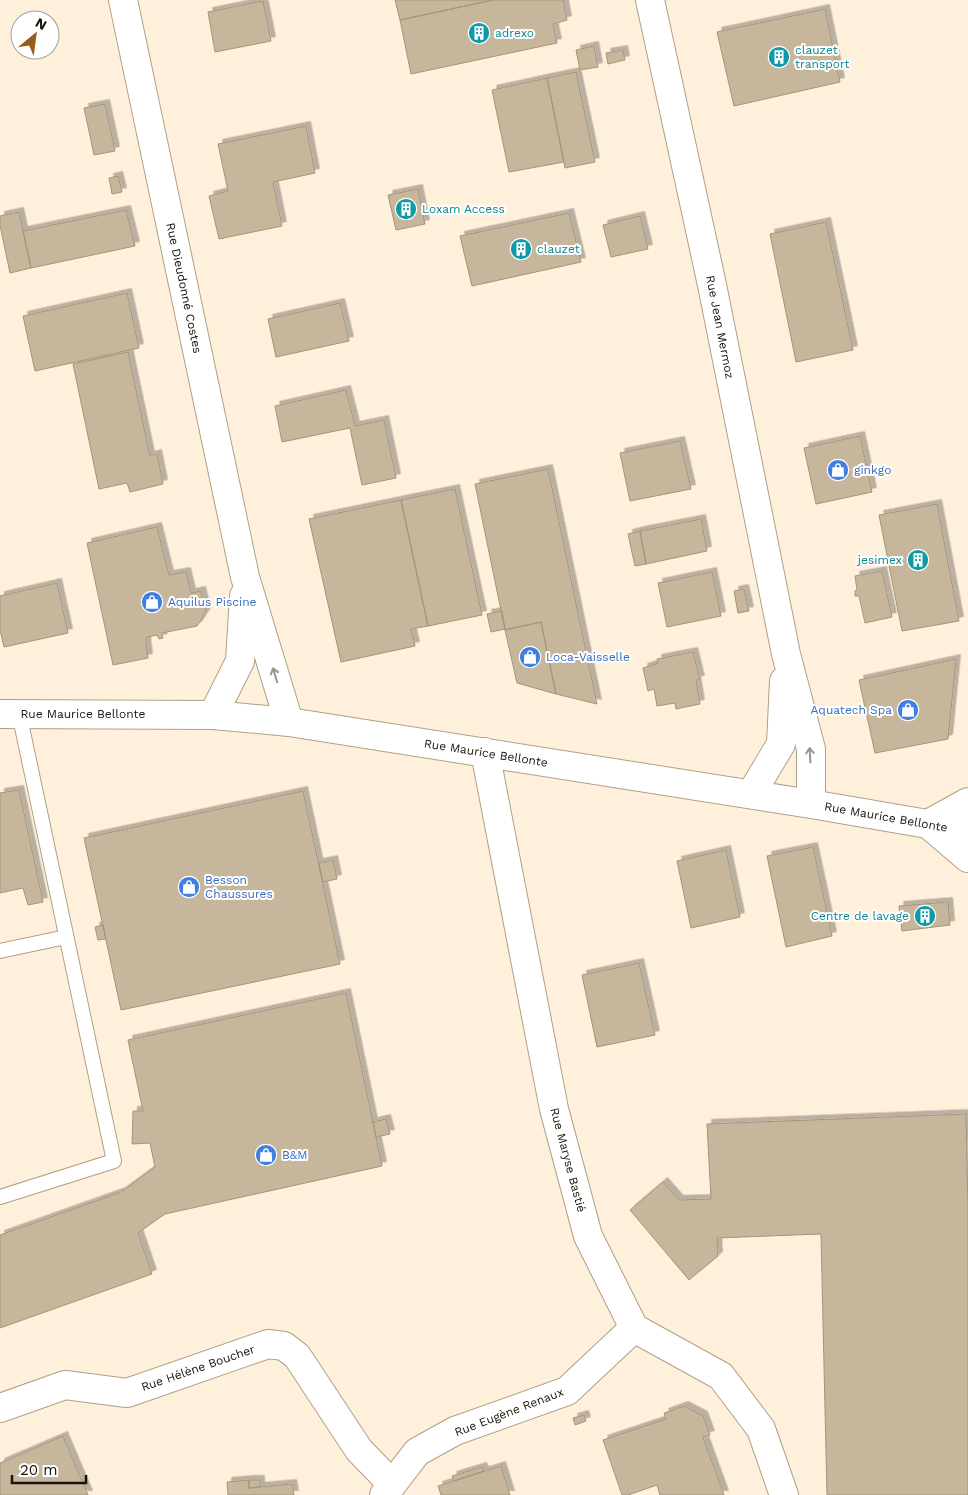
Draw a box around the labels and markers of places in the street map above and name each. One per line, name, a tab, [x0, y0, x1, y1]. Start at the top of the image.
building icon: adrexo	[467, 21, 491, 45]
place label: adrexo	[495, 26, 534, 40]
place label: clauzet transport	[795, 43, 850, 71]
building icon: clauzet transport	[767, 45, 791, 69]
building icon: Loxam Access	[394, 197, 418, 221]
place label: Loxam Access	[422, 202, 505, 216]
building icon: clauzet	[509, 237, 533, 261]
place label: clauzet	[537, 242, 580, 256]
shop icon: ginkgo	[826, 458, 850, 482]
place label: ginkgo	[854, 463, 891, 477]
building icon: jesimex	[906, 548, 930, 572]
place label: jesimex	[857, 553, 902, 567]
shop icon: Aquilus Piscine	[140, 590, 164, 614]
place label: Aquilus Piscine	[168, 595, 257, 609]
shop icon: Loca-Vaisselle	[518, 645, 542, 669]
place label: Loca-Vaisselle	[546, 650, 630, 664]
shop icon: Aquatech Spa	[896, 698, 920, 722]
place label: Aquatech Spa	[811, 703, 892, 717]
place label: Besson Chaussures	[205, 873, 273, 901]
shop icon: Besson Chaussures	[177, 875, 201, 899]
building icon: Centre de lavage	[913, 904, 937, 928]
place label: Centre de lavage	[811, 909, 909, 923]
shop icon: B&M	[254, 1143, 278, 1167]
place label: B&M	[282, 1148, 308, 1162]

